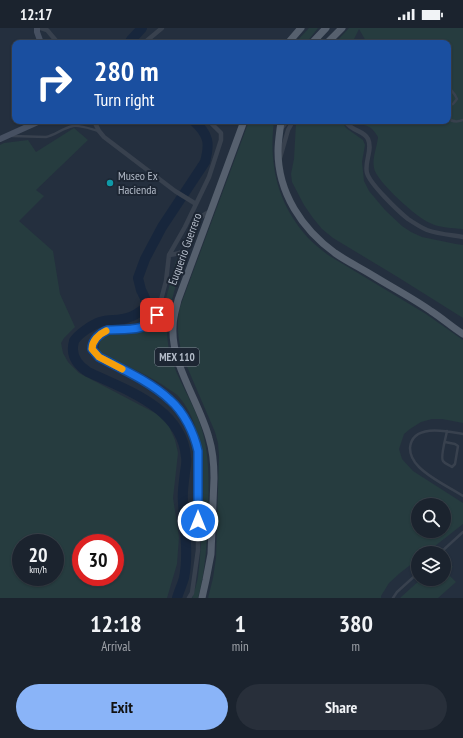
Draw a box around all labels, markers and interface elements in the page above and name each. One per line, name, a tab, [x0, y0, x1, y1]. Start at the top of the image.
text: 12:17	[20, 5, 52, 24]
text: 280 m	[94, 52, 158, 89]
icon: right	[28, 56, 80, 108]
text: Turn right	[94, 88, 154, 111]
place label: Museo Ex Hacienda	[118, 168, 158, 197]
marker: Museo Ex Hacienda	[105, 178, 115, 188]
street label: Euquerio Guerrero	[165, 211, 204, 287]
pin	[140, 298, 174, 332]
icon: arrive	[146, 304, 168, 326]
road number: MEX 110	[155, 348, 199, 366]
map controls	[411, 498, 451, 586]
button: search	[411, 498, 451, 538]
position arrow	[177, 500, 219, 542]
speed limit sign: 30	[72, 534, 124, 586]
text: 20	[28, 542, 48, 568]
button: layers	[411, 546, 451, 586]
text: km/h	[29, 563, 47, 576]
text: 12:18	[90, 608, 142, 639]
text: 1	[234, 608, 246, 639]
text: 380	[339, 608, 373, 639]
text: Arrival	[101, 638, 131, 655]
text: min	[232, 638, 249, 655]
text: m	[352, 638, 360, 655]
button: Exit	[16, 684, 228, 730]
button: Share	[236, 684, 447, 730]

